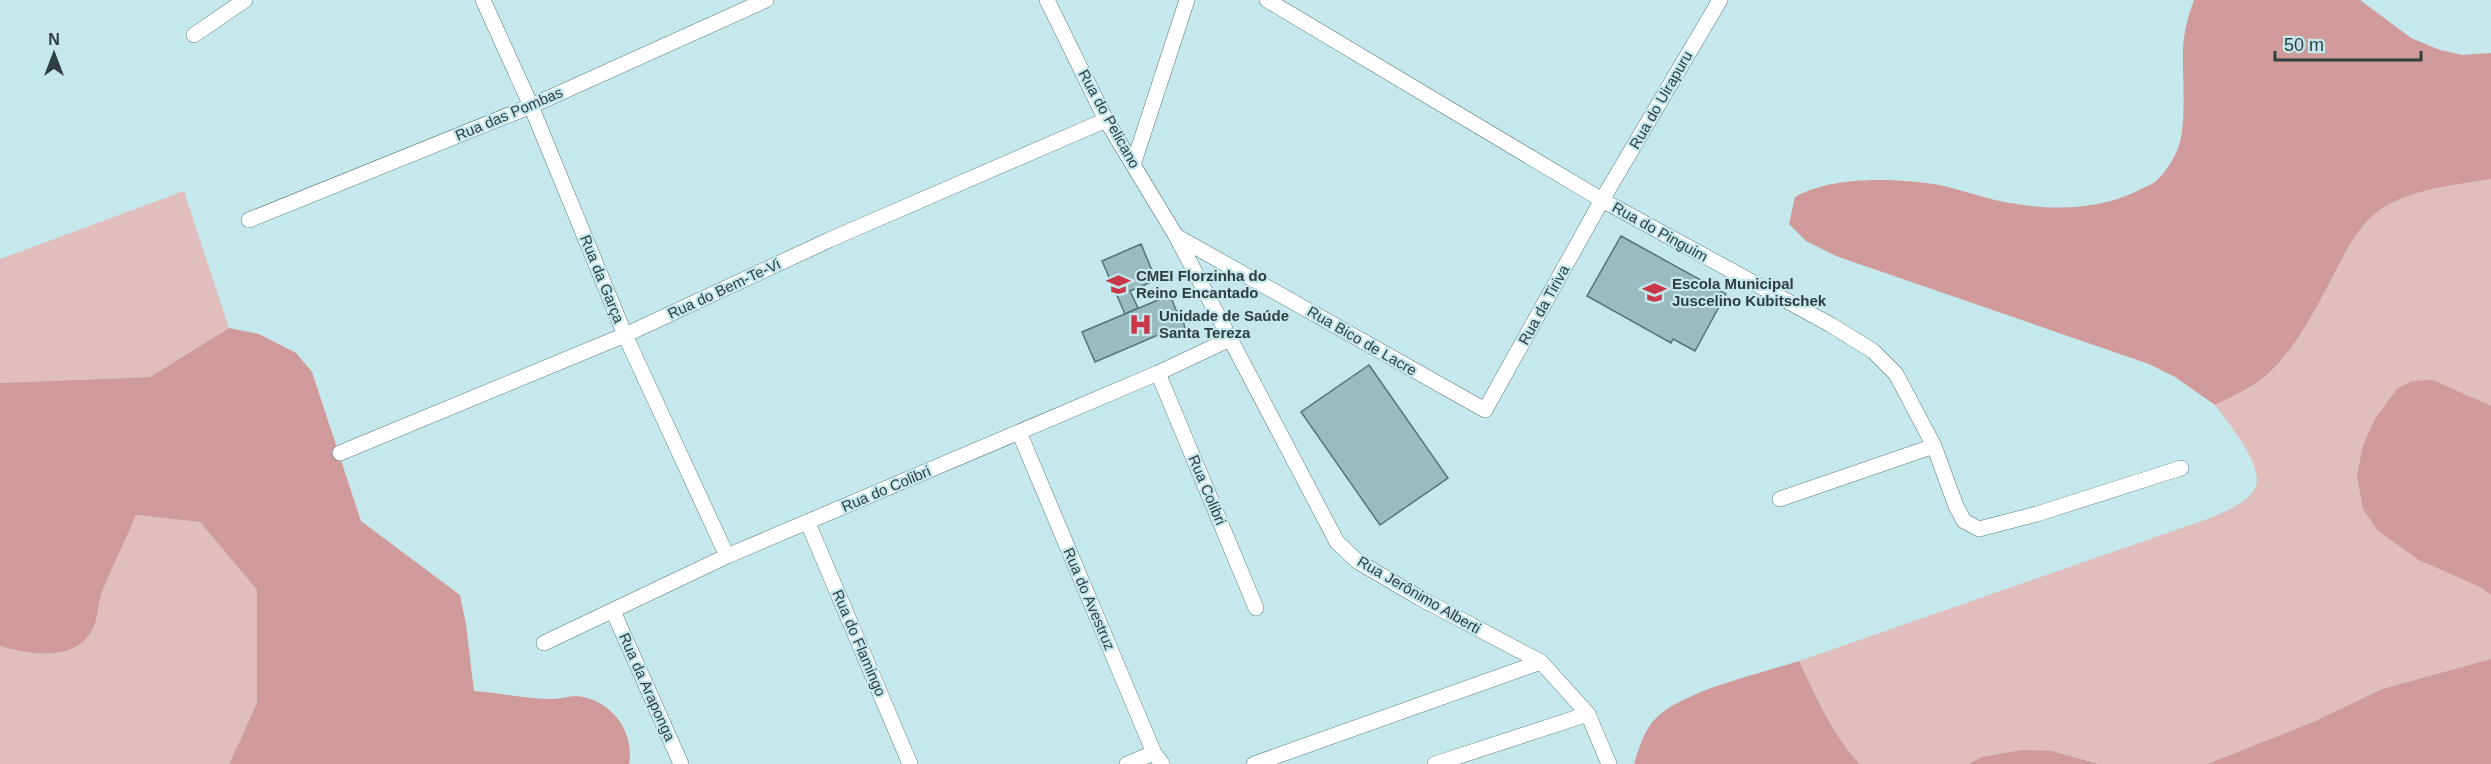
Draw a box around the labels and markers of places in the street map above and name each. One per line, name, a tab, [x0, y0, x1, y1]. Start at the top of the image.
place label: CMEI Florzinha do Reino Encantado	[1136, 267, 1267, 301]
school or university icon: CMEI Florzinha do Reino Encantado	[1105, 272, 1131, 298]
place label: Escola Municipal Juscelino Kubitschek	[1672, 275, 1827, 309]
school or university icon: Escola Municipal Juscelino Kubitschek	[1641, 280, 1667, 306]
place label: Unidade de Saúde Santa Tereza	[1159, 307, 1289, 341]
hospital icon: Unidade de Saúde Santa Tereza	[1128, 312, 1154, 338]

